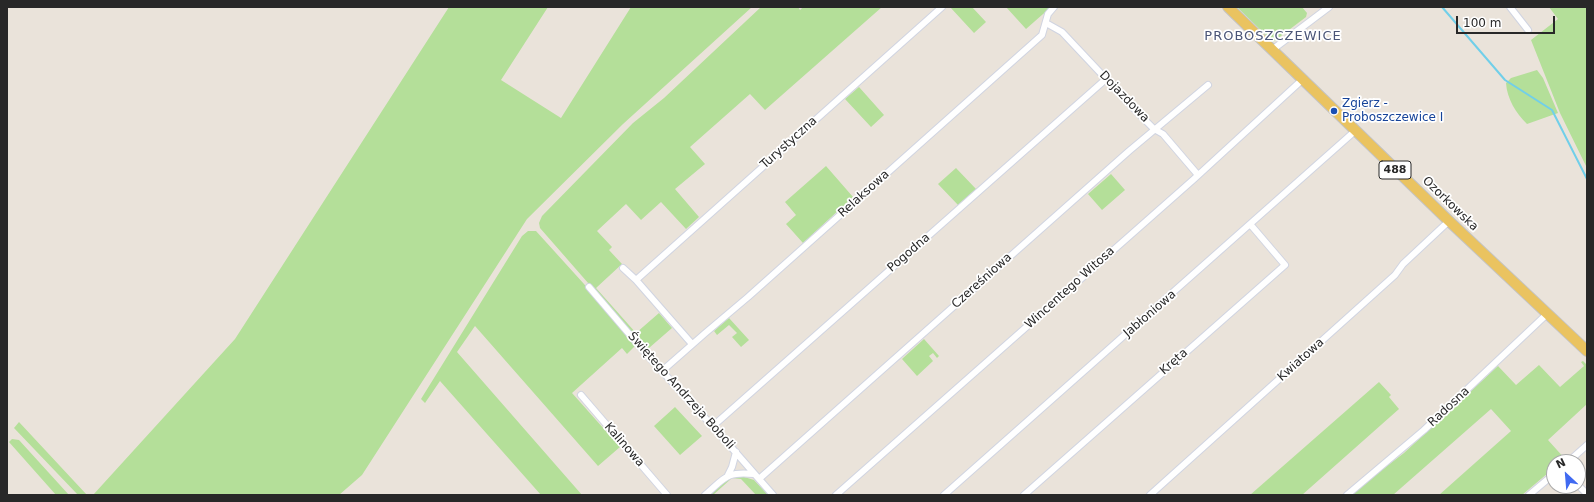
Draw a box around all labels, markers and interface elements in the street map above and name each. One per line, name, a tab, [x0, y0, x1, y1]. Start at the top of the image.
scale bar	[1458, 8, 1557, 34]
text: 100 m	[1463, 16, 1501, 30]
district label: PROBOSZCZEWICE	[1204, 29, 1342, 45]
street label: Dojazdowa	[1096, 68, 1152, 126]
place label: Zgierz - Proboszczewice I	[1342, 97, 1443, 125]
marker: Zgierz - Proboszczewice I	[1329, 106, 1339, 116]
street label: Turystyczna	[758, 114, 820, 172]
road number: 488	[1379, 161, 1411, 179]
street label: Relaksowa	[836, 167, 892, 221]
street label: Ozorkowska	[1419, 174, 1481, 234]
street label: Pogodna	[885, 231, 933, 275]
street label: Wincentego Witosa	[1022, 244, 1118, 332]
street label: Czereśniowa	[949, 250, 1015, 312]
street label: Jabłoniowa	[1121, 287, 1179, 341]
street label: Świętego Andrzeja Boboli	[625, 329, 737, 453]
street label: Kwiatowa	[1275, 335, 1327, 385]
street label: Kręta	[1157, 346, 1191, 378]
street label: Radosna	[1425, 384, 1473, 430]
street label: Kalinowa	[601, 420, 647, 470]
north arrow	[1546, 454, 1586, 494]
text: N	[1554, 456, 1568, 472]

